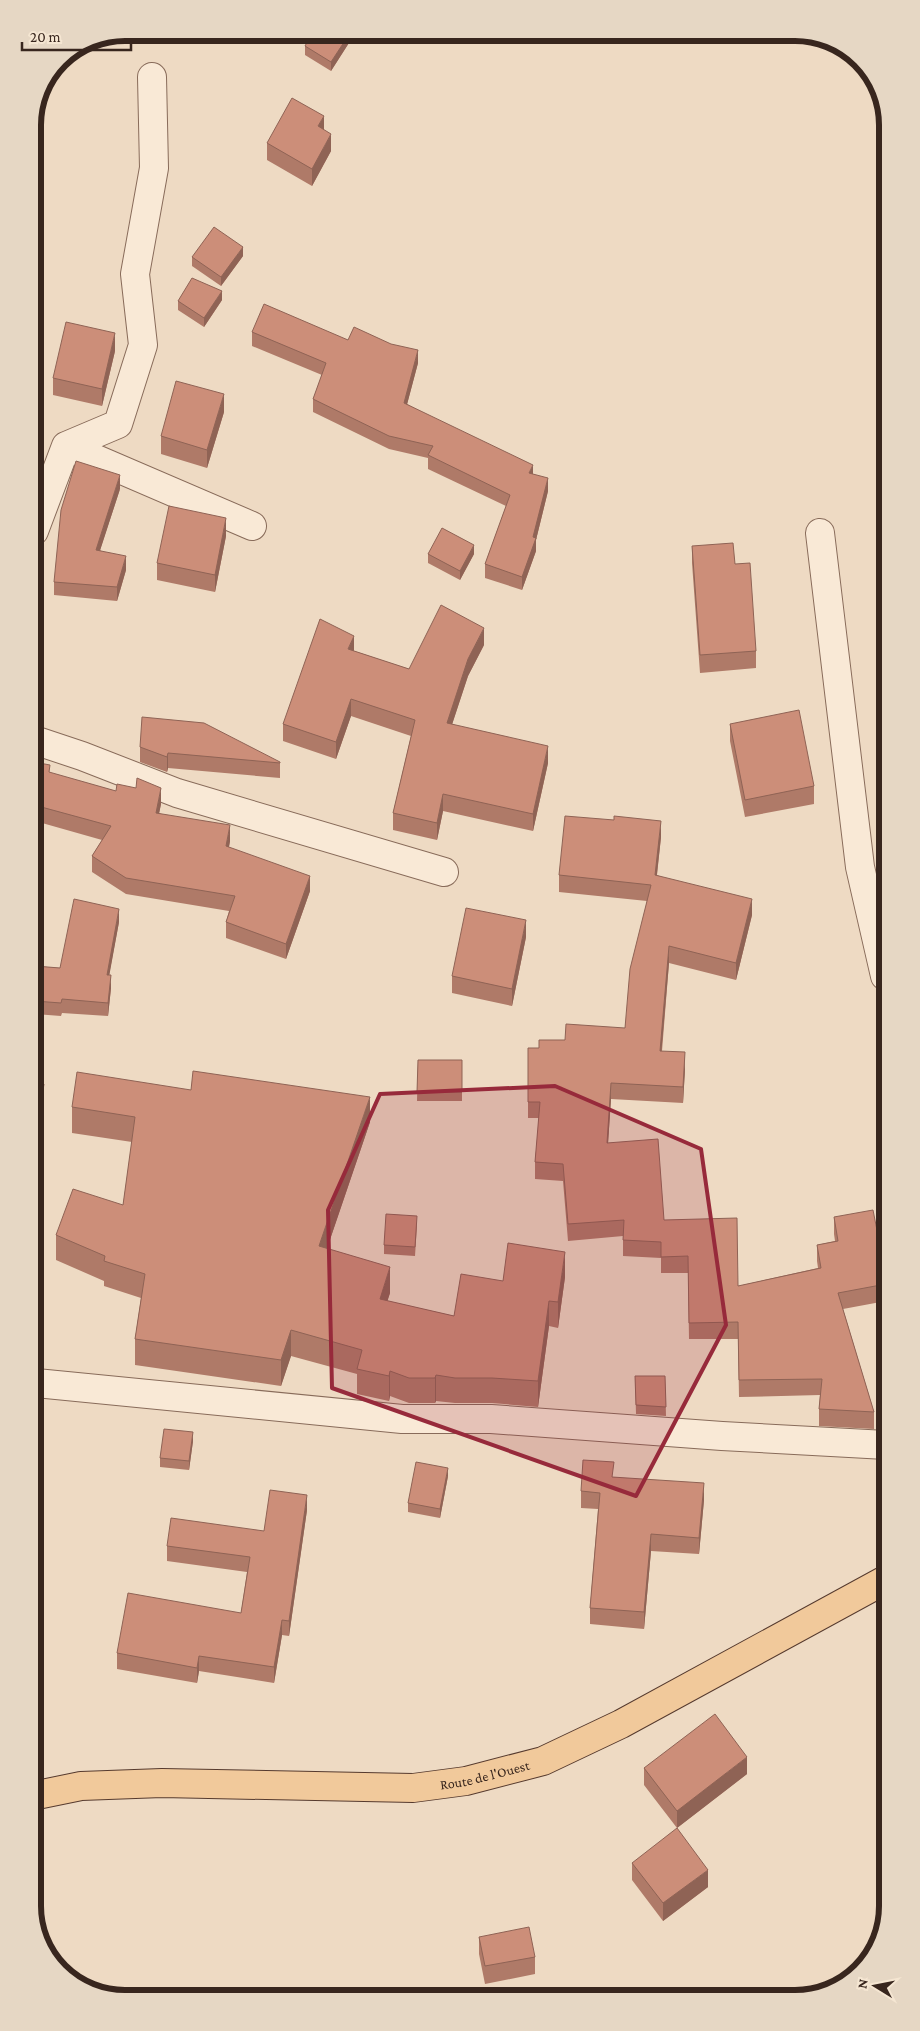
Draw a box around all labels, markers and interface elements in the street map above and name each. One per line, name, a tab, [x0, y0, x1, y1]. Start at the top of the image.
scale bar	[22, 20, 131, 52]
text: 20 m	[30, 29, 61, 45]
street label: Route de l'Ouest	[439, 1757, 532, 1792]
north arrow	[850, 1961, 900, 2011]
text: N	[853, 1977, 871, 1990]

